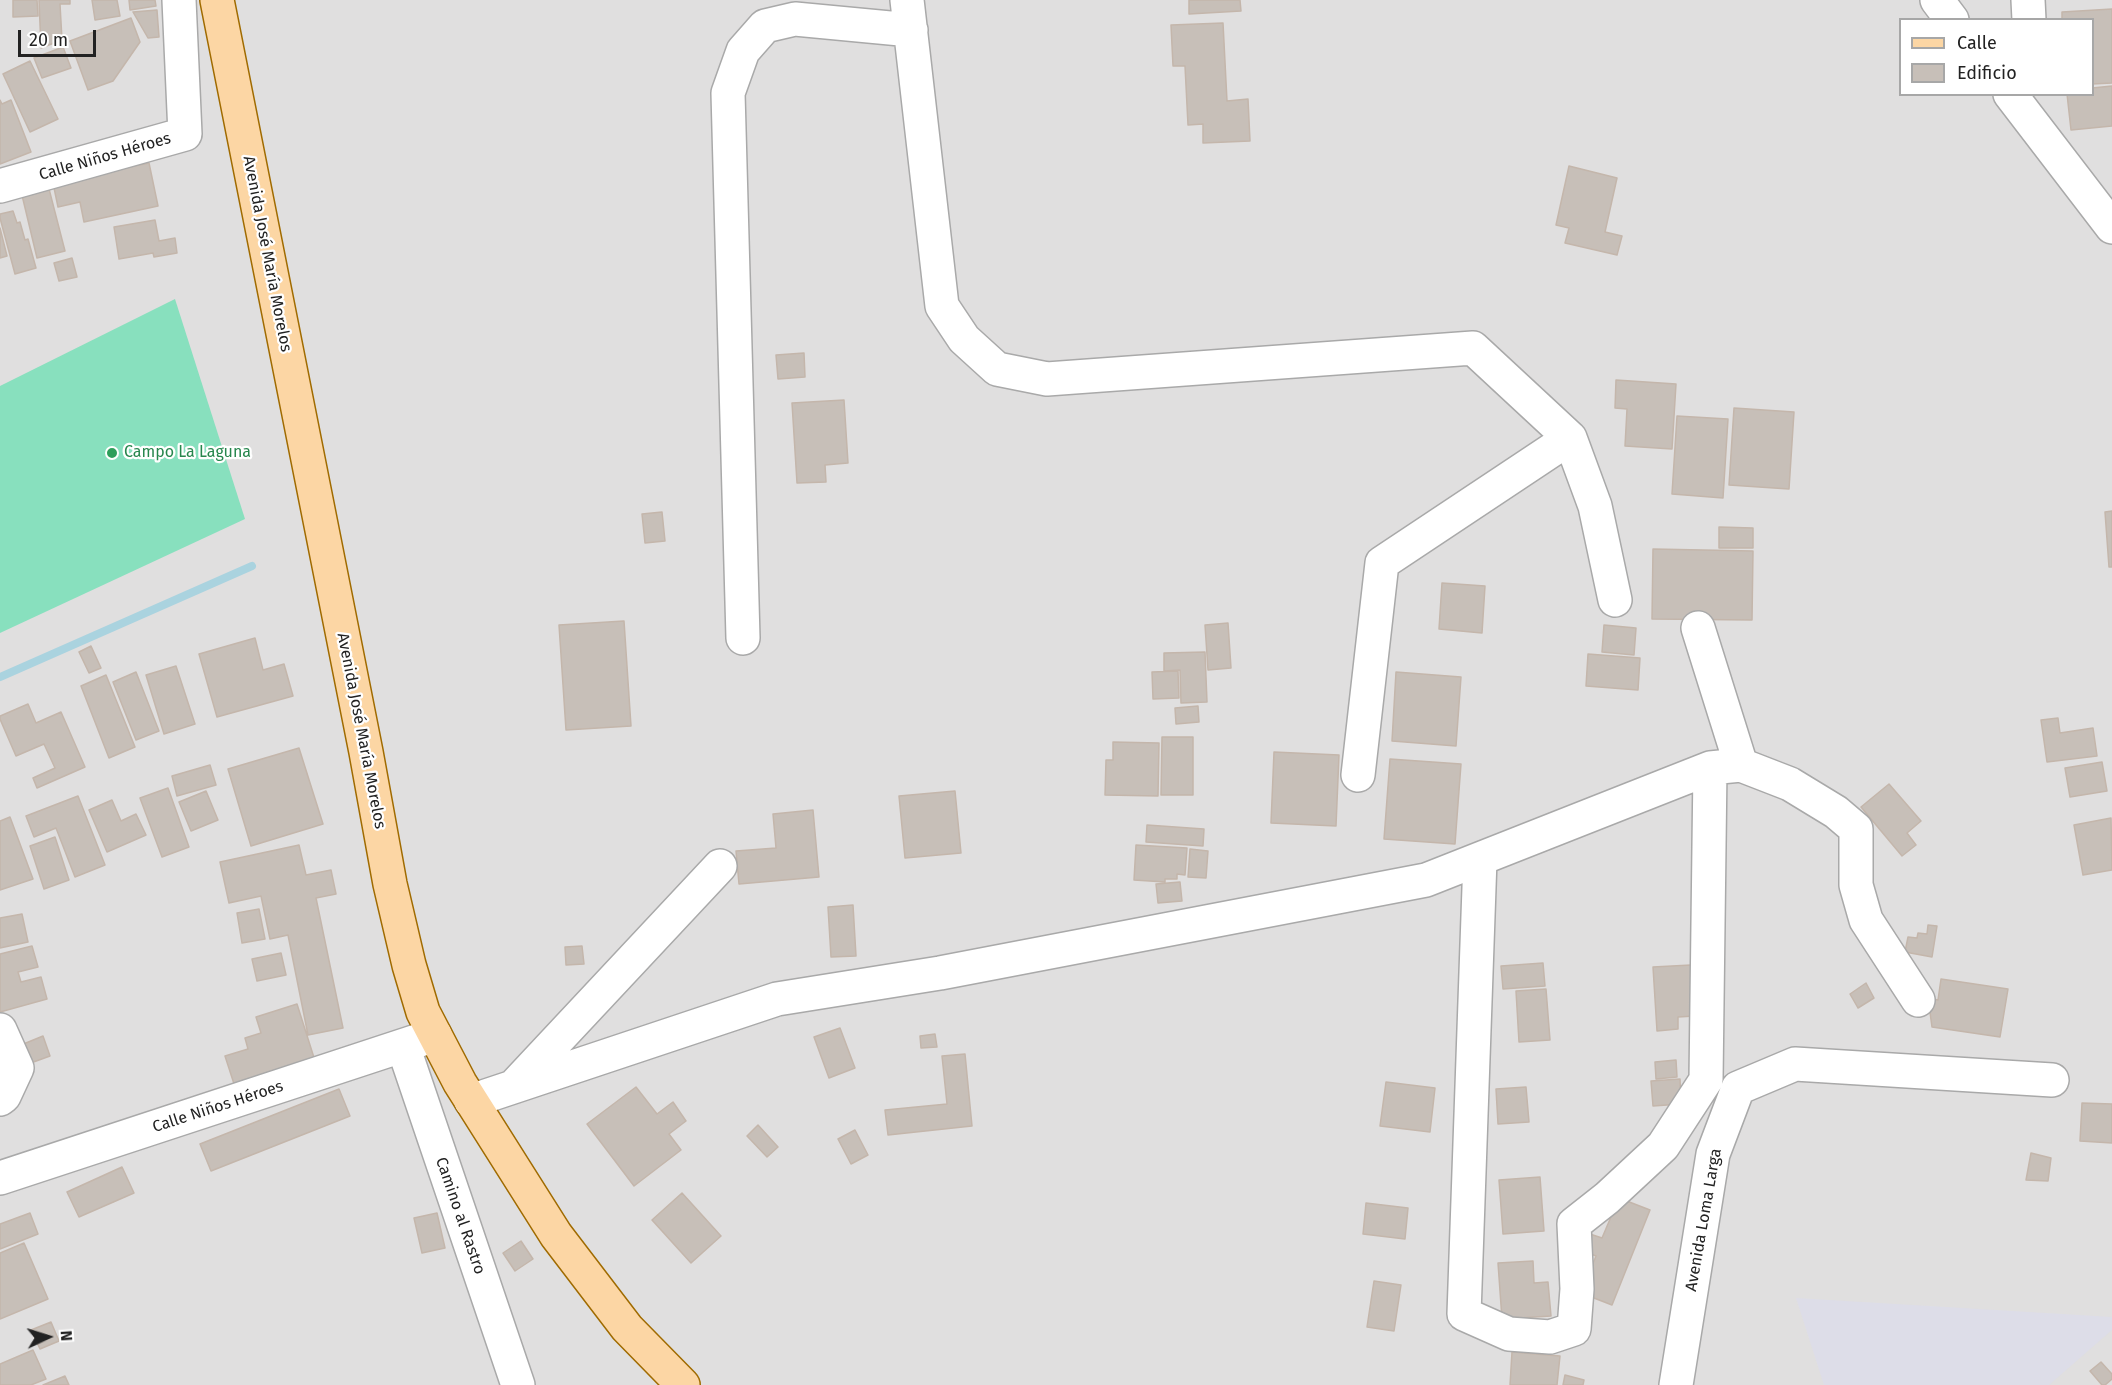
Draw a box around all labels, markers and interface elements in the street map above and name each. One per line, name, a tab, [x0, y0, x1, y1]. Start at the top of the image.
scale bar	[21, 18, 99, 56]
legend	[1899, 18, 2094, 96]
text: 20 m	[29, 29, 68, 51]
text: Calle	[1957, 32, 1997, 54]
text: Edificio	[1957, 62, 2017, 84]
street label: Calle Niños Héroes	[37, 129, 173, 185]
street label: Avenida José María Morelos	[239, 154, 295, 354]
place label: Campo La Laguna	[124, 443, 251, 463]
marker: Campo La Laguna	[105, 446, 119, 460]
street label: Avenida José María Morelos	[333, 631, 389, 831]
street label: Calle Niños Héroes	[150, 1077, 286, 1137]
street label: Avenida Loma Larga	[1682, 1147, 1726, 1293]
street label: Camino al Rastro	[431, 1155, 489, 1277]
north arrow	[18, 1307, 78, 1367]
text: N	[57, 1330, 76, 1342]

